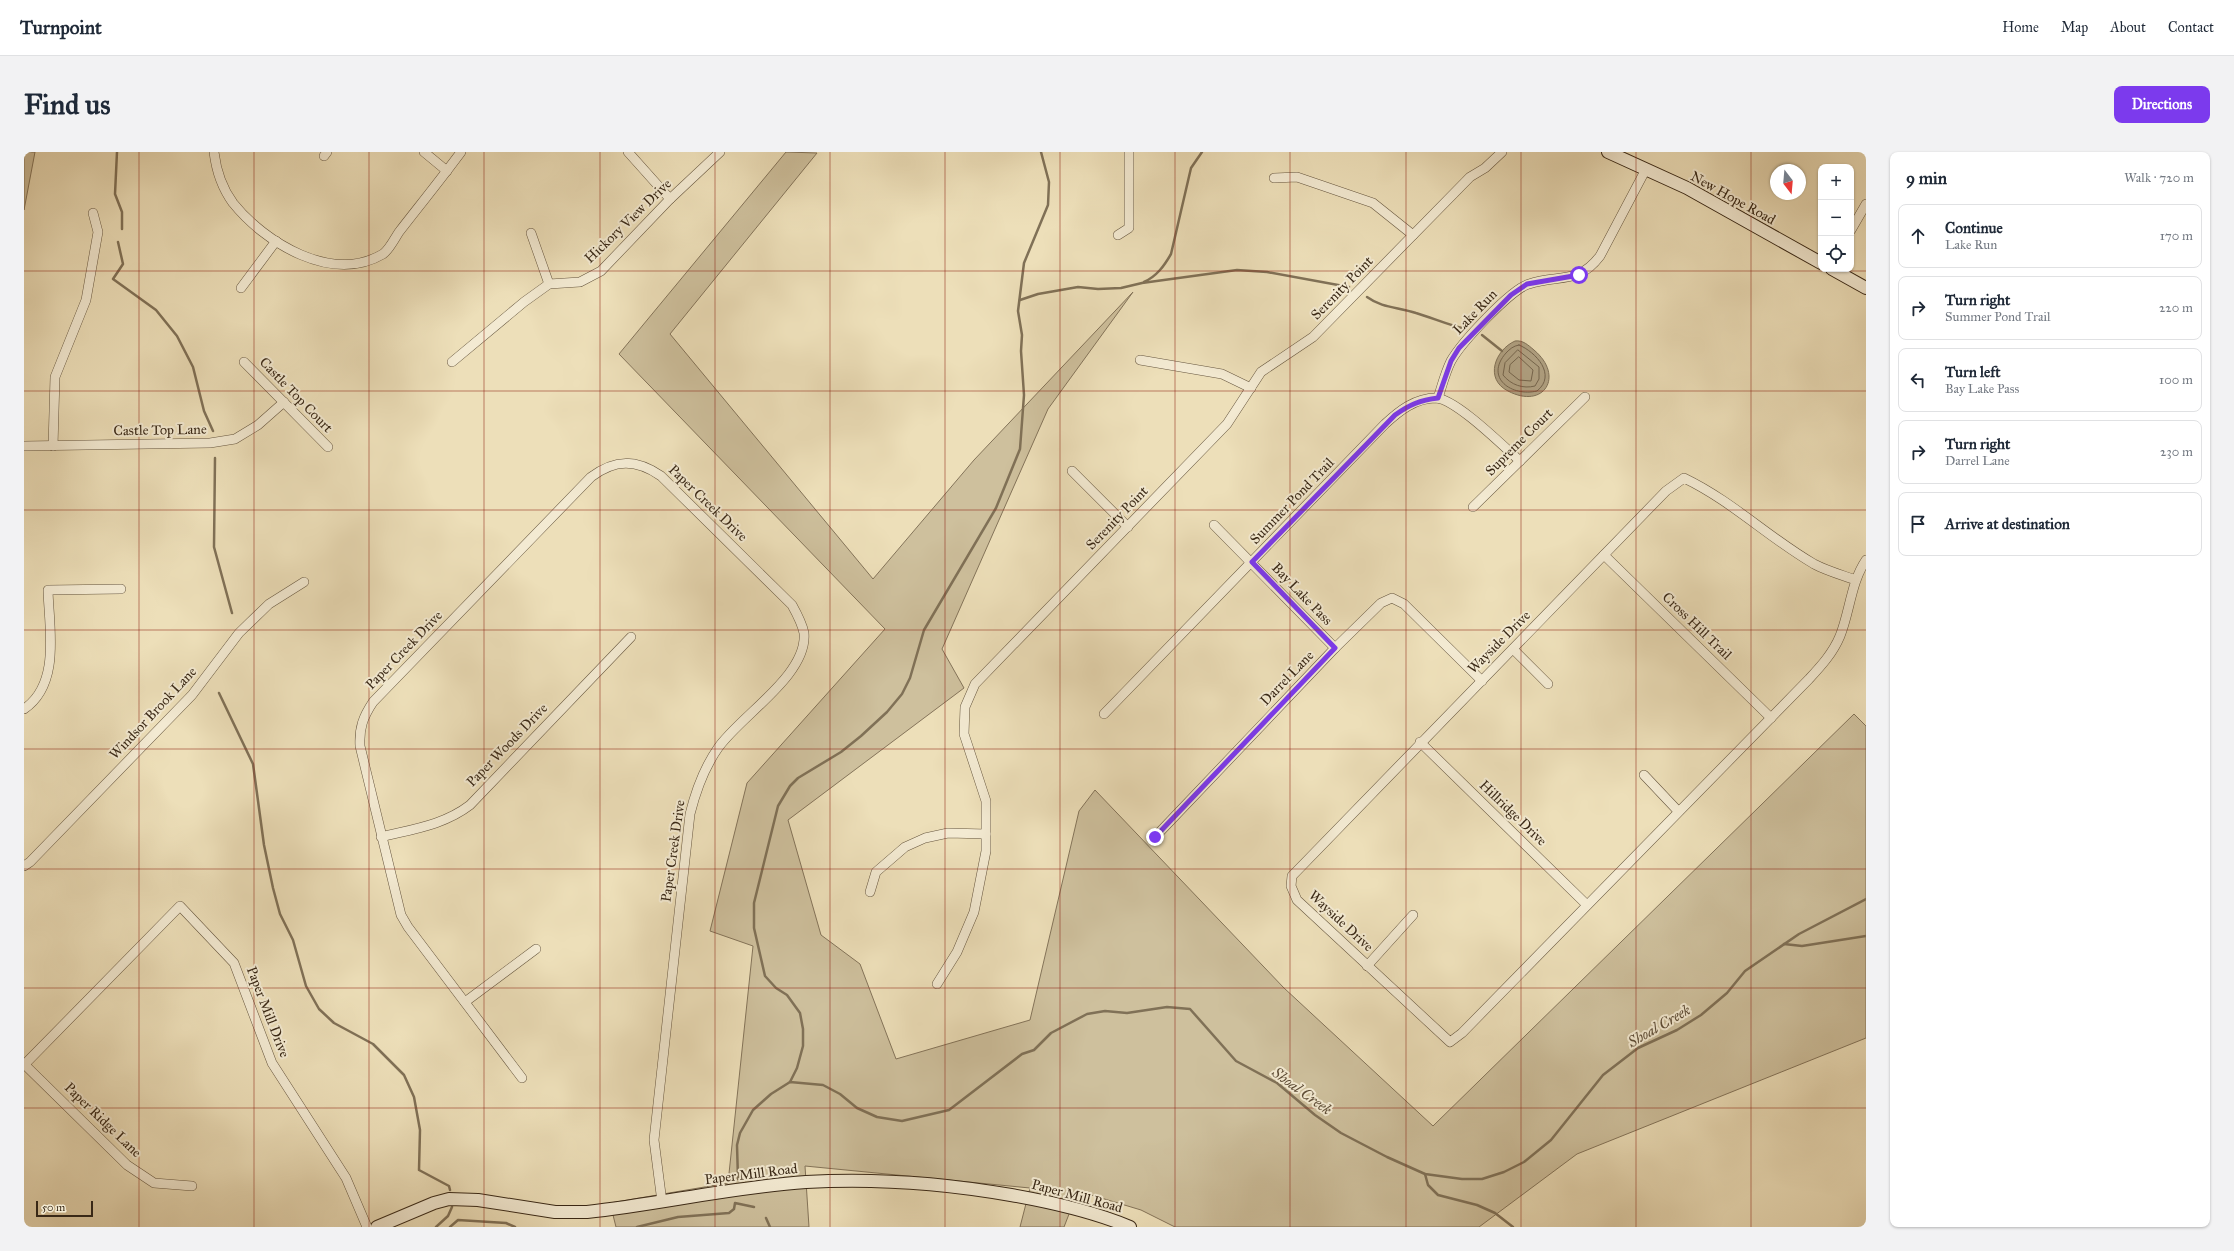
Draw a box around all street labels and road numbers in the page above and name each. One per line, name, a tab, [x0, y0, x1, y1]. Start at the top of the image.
street label: New Hope Road	[1688, 168, 1778, 228]
street label: Hickory View Drive	[581, 175, 675, 267]
street label: Serenity Point	[1307, 253, 1377, 323]
street label: Lake Run	[1449, 286, 1501, 338]
street label: Castle Top Court	[256, 354, 336, 436]
street label: Supreme Court	[1482, 405, 1556, 479]
street label: Castle Top Lane	[113, 421, 207, 439]
street label: Summer Pond Trail	[1246, 454, 1338, 548]
street label: Paper Creek Drive	[665, 461, 751, 545]
street label: Serenity Point	[1082, 483, 1152, 553]
street label: Bay Lake Pass	[1268, 559, 1336, 629]
street label: Cross Hill Trail	[1659, 589, 1735, 663]
street label: Paper Creek Drive	[362, 607, 446, 693]
street label: Wayside Drive	[1464, 607, 1534, 677]
street label: Darrel Lane	[1257, 647, 1317, 709]
street label: Windsor Brook Lane	[106, 663, 200, 763]
street label: Paper Woods Drive	[463, 700, 551, 790]
street label: Hillridge Drive	[1476, 777, 1550, 850]
street label: Paper Creek Drive	[657, 799, 689, 903]
street label: Wayside Drive	[1305, 887, 1377, 955]
street label: Paper Mill Drive	[243, 964, 293, 1060]
street label: Paper Ridge Lane	[61, 1079, 145, 1161]
street label: Paper Mill Road	[704, 1160, 798, 1188]
street label: Paper Mill Road	[1030, 1176, 1124, 1216]

